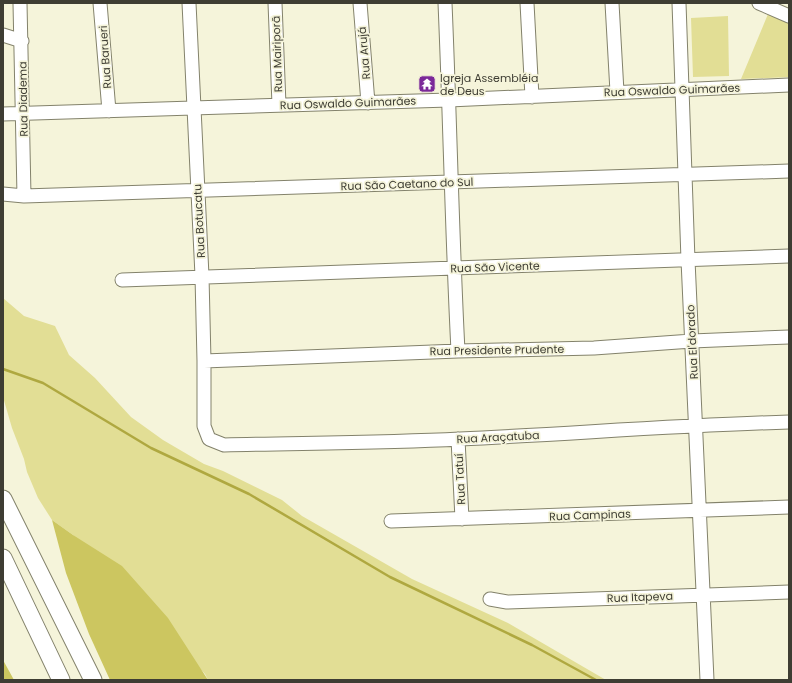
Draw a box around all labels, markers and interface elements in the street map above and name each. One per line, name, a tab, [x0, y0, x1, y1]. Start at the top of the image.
street label: Rua Mairiporã	[268, 15, 286, 93]
street label: Rua Barueri	[95, 25, 115, 89]
street label: Rua Arujá	[354, 26, 374, 80]
street label: Rua Diadema	[14, 61, 32, 137]
place label: Igreja Assembléia de Deus	[440, 70, 538, 99]
temple icon: Igreja Assembléia de Deus	[417, 74, 437, 94]
street label: Rua Oswaldo Guimarães	[604, 80, 741, 100]
street label: Rua Oswaldo Guimarães	[280, 93, 417, 113]
street label: Rua São Caetano do Sul	[340, 174, 474, 194]
street label: Rua Botucatu	[189, 184, 209, 258]
street label: Rua São Vicente	[450, 257, 540, 277]
street label: Rua El'dorado	[682, 304, 702, 380]
street label: Rua Presidente Prudente	[430, 341, 565, 359]
street label: Rua Araçatuba	[456, 427, 540, 447]
street label: Rua Tatuí	[451, 453, 469, 505]
street label: Rua Campinas	[549, 506, 631, 524]
street label: Rua Itapeva	[607, 588, 673, 606]

